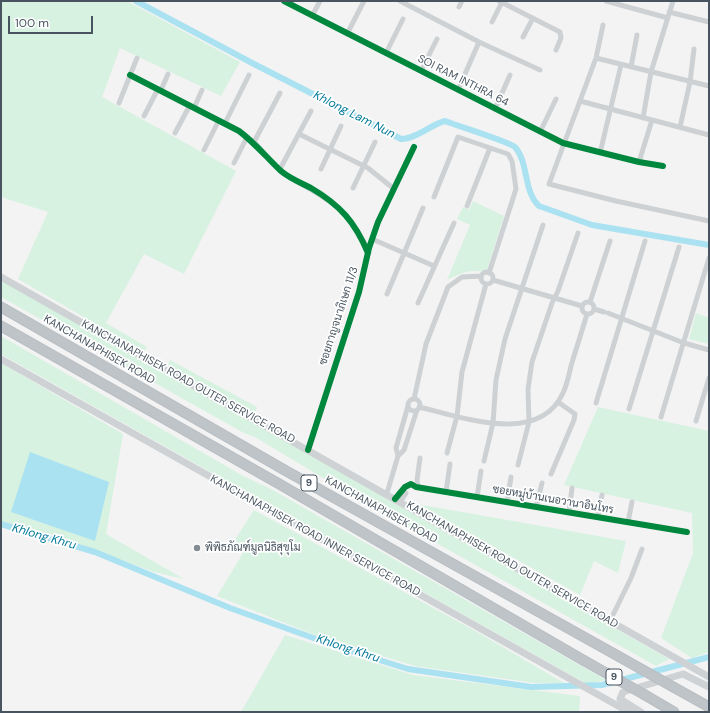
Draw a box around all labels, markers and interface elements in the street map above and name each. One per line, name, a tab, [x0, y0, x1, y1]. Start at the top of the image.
scale bar	[10, 8, 95, 34]
text: 100 m	[15, 15, 49, 31]
street label: SOI RAM INTHRA 64	[415, 52, 511, 110]
water label: Khlong Lam Nun	[311, 88, 397, 142]
street label: ซอยกาญจนาภิเษก 11/3	[317, 265, 361, 367]
street label: KANCHANAPHISEK ROAD	[41, 313, 157, 387]
street label: KANCHANAPHISEK ROAD OUTER SERVICE ROAD	[79, 317, 297, 447]
street label: KANCHANAPHISEK ROAD INNER SERVICE ROAD	[208, 472, 422, 600]
street label: KANCHANAPHISEK ROAD	[322, 474, 440, 546]
road number: 9	[301, 475, 317, 491]
street label: ซอยหมู่บ้านเนอวานาอินโทร	[491, 483, 615, 517]
street label: KANCHANAPHISEK ROAD OUTER SERVICE ROAD	[404, 499, 620, 631]
water label: Khlong Khru	[10, 521, 78, 553]
place label: พิพิธภัณฑ์มูลนิธิสุขุโม	[205, 541, 300, 555]
marker: พิพิธภัณฑ์มูลนิธิสุขุโม	[192, 543, 202, 553]
water label: Khlong Khru	[314, 632, 382, 666]
road number: 9	[606, 669, 622, 685]

